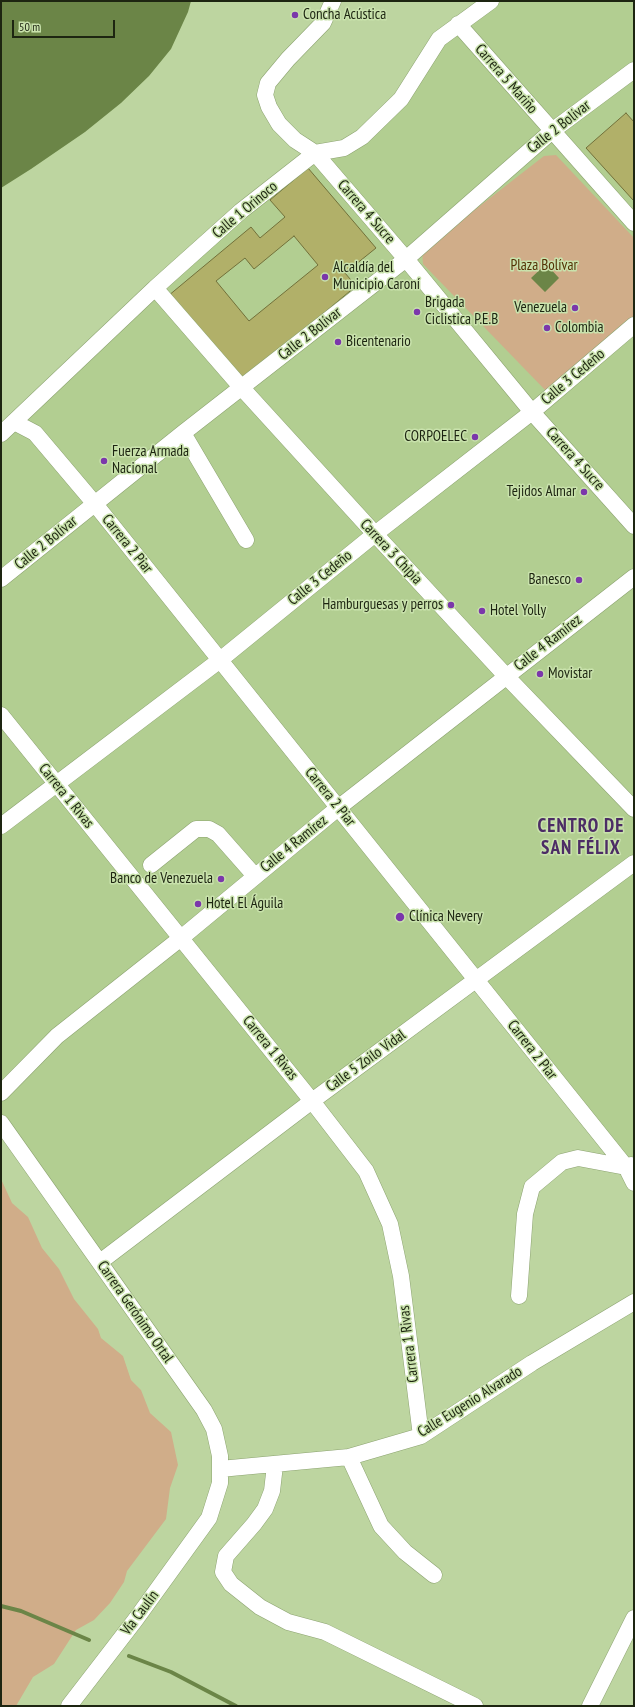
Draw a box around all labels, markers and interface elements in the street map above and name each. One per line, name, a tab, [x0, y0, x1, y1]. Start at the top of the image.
place label: Concha Acústica	[303, 6, 386, 24]
marker: Concha Acústica	[290, 10, 300, 20]
scale bar	[14, 12, 117, 38]
text: 50 m	[19, 19, 40, 34]
street label: Carrera 5 Mariño	[471, 41, 541, 117]
street label: Calle 2 Bolívar	[524, 97, 594, 157]
street label: Carrera 4 Sucre	[333, 176, 399, 248]
street label: Calle 1 Orinoco	[209, 178, 281, 242]
park label: Plaza Bolívar	[510, 257, 578, 275]
place label: Alcaldía del Municipio Caroní	[333, 259, 420, 294]
marker: Alcaldía del Municipio Caroní	[320, 272, 330, 282]
place label: Brigada Ciclistica P.E.B	[425, 294, 498, 329]
place label: Venezuela	[514, 299, 567, 317]
marker: Venezuela	[570, 303, 580, 313]
street label: Calle 2 Bolívar	[275, 304, 345, 364]
marker: Brigada Ciclistica P.E.B	[412, 307, 422, 317]
place label: Colombia	[555, 319, 603, 337]
marker: Colombia	[542, 323, 552, 333]
place label: Bicentenario	[346, 333, 411, 351]
marker: Bicentenario	[333, 337, 343, 347]
street label: Calle 3 Cedeño	[538, 345, 608, 409]
street label: Carrera 4 Sucre	[542, 424, 608, 494]
place label: CORPOELEC	[404, 428, 467, 446]
marker: CORPOELEC	[470, 432, 480, 442]
place label: Fuerza Armada Nacional	[112, 443, 189, 478]
marker: Fuerza Armada Nacional	[99, 456, 109, 466]
place label: Tejidos Almar	[506, 483, 576, 501]
marker: Tejidos Almar	[579, 487, 589, 497]
street label: Carrera 2 Piar	[98, 511, 156, 577]
street label: Calle 2 Bolívar	[11, 512, 81, 574]
street label: Carrera 3 Chipia	[356, 516, 426, 588]
street label: Calle 3 Cedeño	[284, 547, 356, 609]
place label: Banesco	[529, 571, 571, 589]
marker: Banesco	[574, 575, 584, 585]
place label: Hamburguesas y perros	[322, 596, 443, 614]
marker: Hamburguesas y perros	[446, 600, 456, 610]
place label: Hotel Yolly	[490, 602, 546, 620]
marker: Hotel Yolly	[477, 606, 487, 616]
street label: Calle 4 Ramírez	[511, 611, 585, 675]
place label: Movistar	[548, 665, 592, 683]
marker: Movistar	[535, 669, 545, 679]
street label: Carrera 1 Rivas	[35, 760, 97, 832]
street label: Carrera 2 Piar	[301, 764, 359, 830]
street label: Calle 4 Ramírez	[257, 812, 331, 876]
district label: CENTRO DE SAN FÉLIX	[538, 816, 624, 860]
place label: Banco de Venezuela	[110, 870, 213, 888]
marker: Banco de Venezuela	[216, 874, 226, 884]
place label: Hotel El Águila	[206, 895, 283, 913]
marker: Hotel El Águila	[193, 899, 203, 909]
place label: Clínica Nevery	[409, 908, 483, 926]
marker: Clínica Nevery	[394, 911, 406, 923]
street label: Carrera 1 Rivas	[239, 1012, 301, 1084]
street label: Carrera 2 Piar	[503, 1017, 561, 1083]
street label: Calle 5 Zoilo Vidal	[323, 1026, 409, 1096]
street label: Carrera Gerónimo Ortal	[93, 1258, 177, 1366]
street label: Carrera 1 Rivas	[395, 1304, 423, 1384]
street label: Calle Eugenio Alvarado	[414, 1363, 526, 1441]
street label: Vía Caulín	[117, 1587, 163, 1639]

